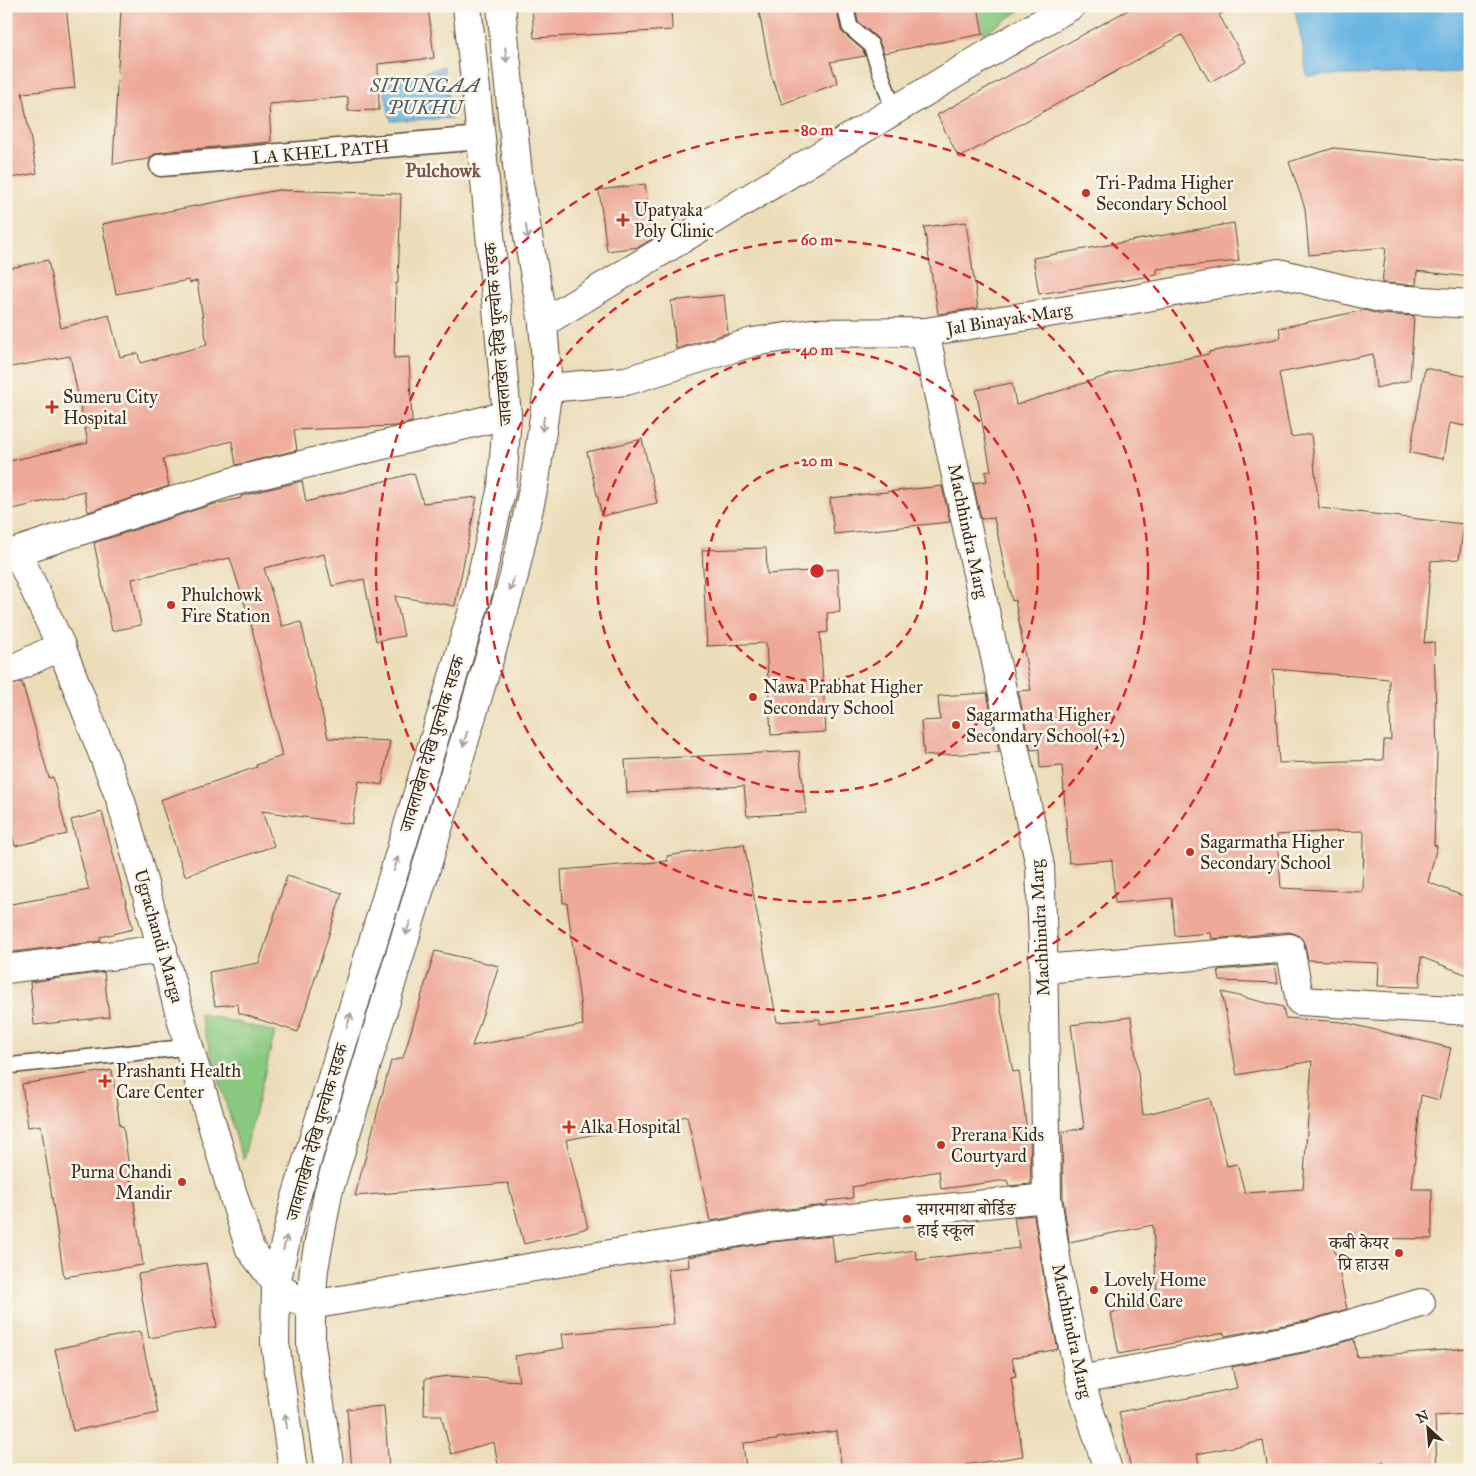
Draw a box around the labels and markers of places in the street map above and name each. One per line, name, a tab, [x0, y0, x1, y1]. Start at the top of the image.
place label: Tri-Padma Higher Secondary School	[1096, 172, 1234, 215]
marker: Tri-Padma Higher Secondary School	[1080, 187, 1092, 199]
place label: Upatyaka Poly Clinic	[634, 199, 715, 242]
marker: Upatyaka Poly Clinic	[616, 213, 630, 227]
place label: Sumeru City Hospital	[63, 386, 158, 429]
marker: Sumeru City Hospital	[45, 400, 59, 414]
centre of rings	[808, 562, 826, 580]
place label: Phulchowk Fire Station	[181, 584, 270, 627]
marker: Phulchowk Fire Station	[165, 599, 177, 611]
place label: Nawa Prabhat Higher Secondary School	[763, 676, 923, 719]
marker: Nawa Prabhat Higher Secondary School	[747, 691, 759, 703]
place label: Sagarmatha Higher Secondary School(+2)	[966, 704, 1125, 748]
marker: Sagarmatha Higher Secondary School(+2)	[950, 719, 962, 731]
place label: Sagarmatha Higher Secondary School	[1200, 831, 1345, 874]
marker: Sagarmatha Higher Secondary School	[1184, 846, 1196, 858]
place label: Prashanti Health Care Center	[116, 1060, 241, 1103]
marker: Prashanti Health Care Center	[98, 1074, 112, 1088]
place label: Alka Hospital	[579, 1116, 681, 1138]
marker: Alka Hospital	[562, 1120, 576, 1134]
place label: Prerana Kids Courtyard	[951, 1124, 1044, 1167]
marker: Prerana Kids Courtyard	[935, 1139, 947, 1151]
place label: Purna Chandi Mandir	[71, 1161, 172, 1204]
marker: Purna Chandi Mandir	[176, 1176, 188, 1188]
place label: सगरमाथा बोर्डिङ हाई स्कूल	[916, 1198, 1016, 1242]
marker: सगरमाथा बोर्डिङ हाई स्कूल	[901, 1213, 913, 1225]
place label: कबी केयर प्रि हाउस	[1328, 1232, 1390, 1275]
marker: कबी केयर प्रि हाउस	[1393, 1247, 1405, 1259]
place label: Lovely Home Child Care	[1104, 1269, 1206, 1312]
marker: Lovely Home Child Care	[1088, 1284, 1100, 1296]

